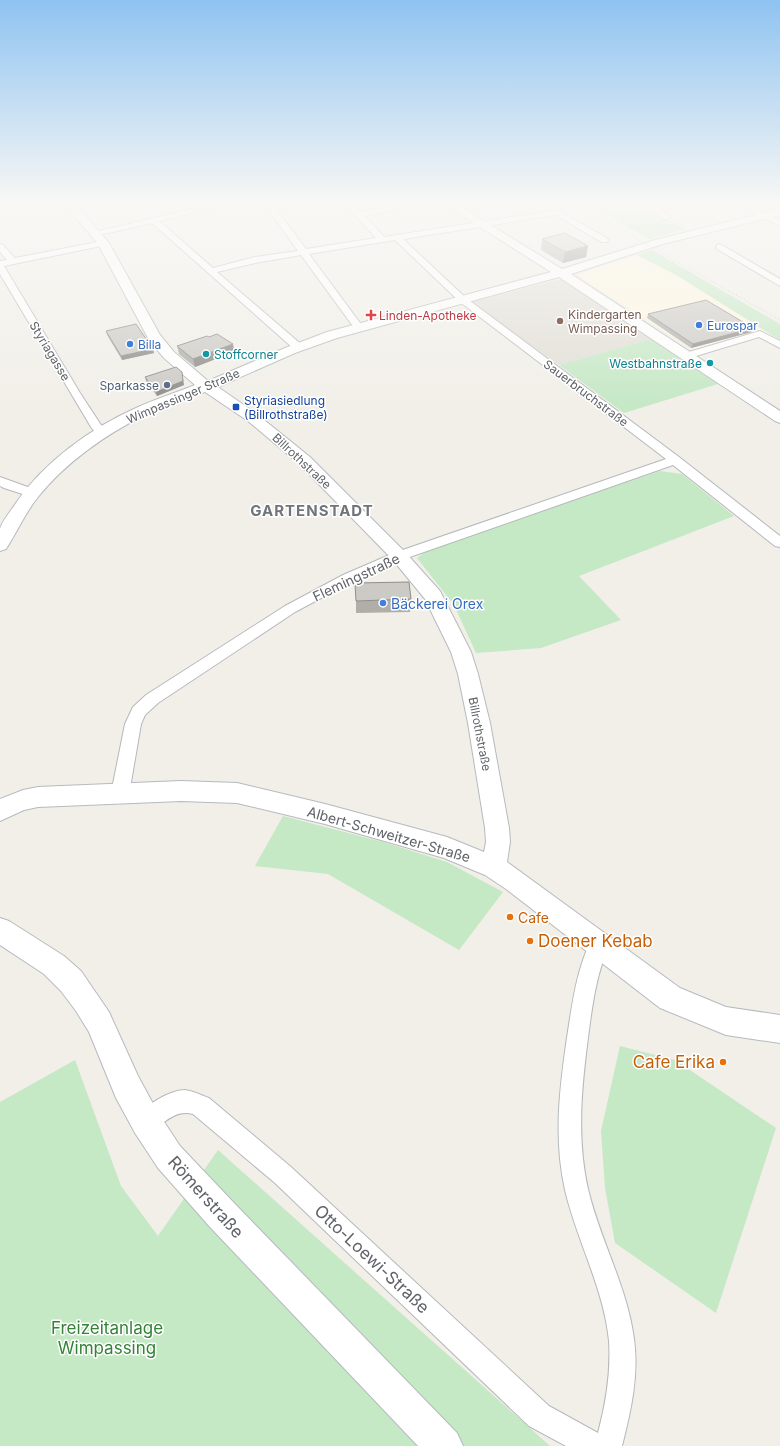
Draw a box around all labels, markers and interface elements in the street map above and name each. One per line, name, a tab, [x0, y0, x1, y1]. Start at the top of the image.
place label: Kindergarten Wimpassing	[568, 307, 642, 336]
place label: Linden-Apotheke	[379, 308, 476, 323]
marker: Linden-Apotheke	[366, 310, 376, 320]
marker: Kindergarten Wimpassing	[555, 316, 565, 326]
place label: Eurospar	[707, 318, 758, 333]
street label: Styriagasse	[26, 319, 74, 383]
marker: Eurospar	[694, 320, 704, 330]
place label: Billa	[138, 337, 161, 352]
marker: Billa	[125, 339, 135, 349]
place label: Stoffcorner	[214, 347, 279, 362]
marker: Stoffcorner	[201, 349, 211, 359]
street label: Sauerbruchstraße	[541, 356, 631, 430]
place label: Westbahnstraße	[609, 356, 702, 371]
marker: Westbahnstraße	[705, 358, 715, 368]
street label: Wimpassinger Straße	[124, 365, 242, 427]
place label: Sparkasse	[99, 378, 159, 393]
marker: Sparkasse	[162, 380, 172, 390]
place label: Styriasiedlung (Billrothstraße)	[244, 393, 328, 422]
marker: Styriasiedlung (Billrothstraße)	[231, 402, 241, 412]
street label: Billrothstraße	[269, 430, 335, 492]
district label: GARTENSTADT	[250, 501, 374, 520]
street label: Flemingstraße	[310, 549, 402, 605]
place label: Bäckerei Orex	[391, 595, 484, 612]
marker: Bäckerei Orex	[378, 598, 388, 608]
street label: Billrothstraße	[465, 696, 495, 772]
street label: Albert-Schweitzer-Straße	[305, 803, 473, 865]
place label: Cafe	[518, 909, 549, 926]
marker: Cafe	[505, 912, 515, 922]
place label: Doener Kebab	[538, 931, 653, 951]
marker: Doener Kebab	[525, 936, 535, 946]
place label: Cafe Erika	[633, 1052, 715, 1072]
marker: Cafe Erika	[718, 1057, 728, 1067]
street label: Römerstraße	[164, 1152, 248, 1242]
street label: Otto-Loewi-Straße	[310, 1201, 434, 1317]
park label: Freizeitanlage Wimpassing	[51, 1318, 163, 1358]

